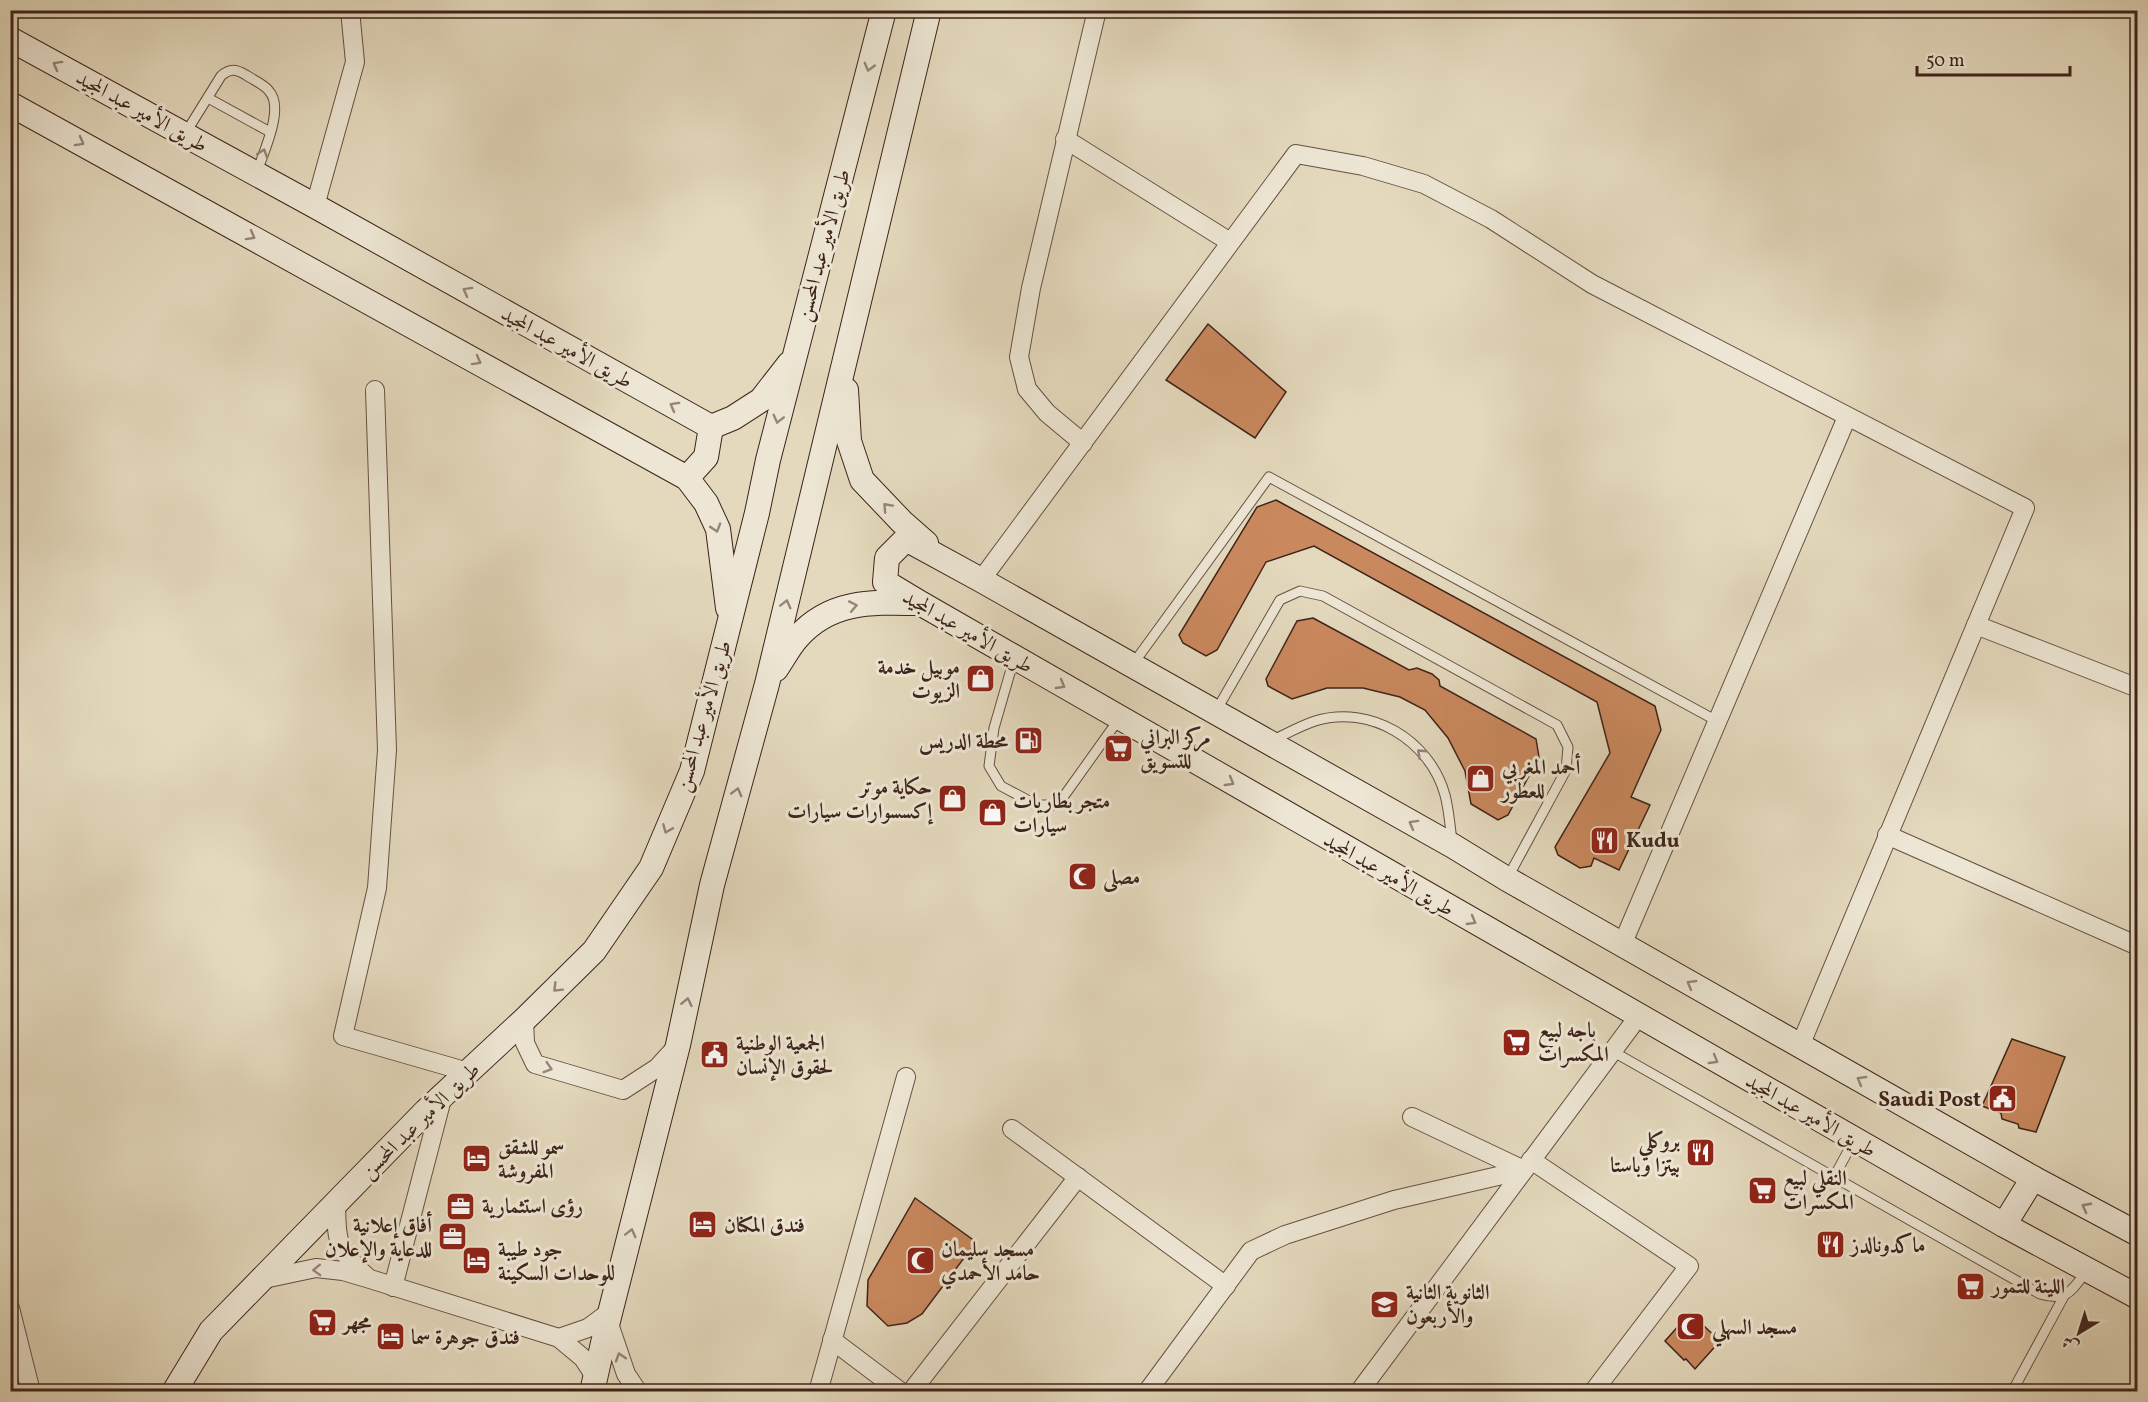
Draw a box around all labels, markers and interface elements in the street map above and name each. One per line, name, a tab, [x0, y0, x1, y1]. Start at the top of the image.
scale bar	[1917, 39, 2070, 77]
text: 50 m	[1926, 49, 1965, 74]
one-way arrow	[53, 61, 64, 72]
street label: طريق الأمير عبد المجيد	[70, 62, 213, 161]
one-way arrow	[864, 62, 877, 72]
one-way arrow	[74, 135, 84, 146]
one-way arrow	[256, 148, 268, 159]
street label: طريق الأمير عبد المحسن	[788, 166, 859, 325]
one-way arrow	[245, 229, 255, 240]
one-way arrow	[463, 287, 473, 298]
street label: طريق الأمير عبد المجيد	[495, 298, 638, 397]
one-way arrow	[471, 354, 481, 365]
one-way arrow	[670, 402, 680, 414]
one-way arrow	[773, 413, 786, 423]
one-way arrow	[883, 503, 894, 513]
one-way arrow	[709, 522, 721, 533]
street label: طريق الأمير عبد المجيد	[896, 581, 1039, 682]
one-way arrow	[779, 599, 792, 609]
one-way arrow	[848, 600, 858, 613]
street label: طريق الأمير عبد المحسن	[667, 637, 740, 796]
place label: موبيل خدمة الزيوت	[878, 654, 960, 707]
shop icon: موبيل خدمة الزيوت	[965, 663, 997, 695]
one-way arrow	[1055, 678, 1065, 690]
place label: مركز البراني للتسويق	[1139, 724, 1211, 777]
fuel station icon: محطة الدريس	[1013, 725, 1045, 757]
place label: محطة الدريس	[919, 728, 1009, 757]
supermarket icon: مركز البراني للتسويق	[1103, 733, 1135, 765]
one-way arrow	[1417, 749, 1428, 760]
place label: أحمد المغربي للعطور	[1500, 753, 1580, 807]
shop icon: أحمد المغربي للعطور	[1465, 763, 1497, 795]
place label: حكاية موتر إكسسوارات سيارات	[787, 774, 933, 827]
one-way arrow	[1224, 775, 1235, 787]
shop icon: حكاية موتر إكسسوارات سيارات	[937, 783, 969, 815]
one-way arrow	[730, 788, 743, 798]
place label: متجر بطاريات سيارات	[1013, 788, 1110, 841]
shop icon: متجر بطاريات سيارات	[976, 797, 1008, 829]
one-way arrow	[1409, 820, 1419, 831]
one-way arrow	[662, 823, 674, 834]
street label: طريق الأمير عبد المجيد	[1317, 824, 1460, 925]
restaurant icon: Kudu	[1589, 824, 1621, 856]
place label: Kudu	[1626, 827, 1680, 856]
mosque icon: مصلى	[1066, 861, 1098, 893]
place label: مصلى	[1102, 864, 1140, 893]
one-way arrow	[1466, 914, 1476, 926]
one-way arrow	[554, 980, 565, 991]
one-way arrow	[1687, 980, 1698, 991]
one-way arrow	[680, 998, 693, 1008]
place label: باجه لبيع المكسرات	[1538, 1017, 1609, 1070]
supermarket icon: باجه لبيع المكسرات	[1501, 1026, 1533, 1058]
place label: الجمعية الوطنية لحقوق الإنسان	[736, 1030, 834, 1083]
public building icon: الجمعية الوطنية لحقوق الإنسان	[699, 1039, 731, 1071]
one-way arrow	[1708, 1053, 1719, 1064]
street label: طريق الأمير عبد المحسن	[353, 1055, 487, 1186]
one-way arrow	[542, 1061, 552, 1073]
street label: طريق الأمير عبد المجيد	[1739, 1065, 1882, 1166]
one-way arrow	[1857, 1076, 1867, 1088]
public building icon: Saudi Post	[1986, 1083, 2018, 1115]
place label: Saudi Post	[1878, 1086, 1981, 1115]
place label: بروكلي بيتزا وباستا	[1610, 1128, 1680, 1181]
place label: سمو للشقق المفروشة	[498, 1134, 565, 1187]
restaurant icon: بروكلي بيتزا وباستا	[1685, 1137, 1717, 1169]
hotel icon: سمو للشقق المفروشة	[461, 1143, 493, 1175]
place label: النقلي لبيع المكسرات	[1783, 1165, 1854, 1218]
supermarket icon: النقلي لبيع المكسرات	[1746, 1174, 1778, 1206]
office icon: رؤى استثمارية	[445, 1190, 477, 1222]
place label: رؤى استثمارية	[482, 1193, 583, 1222]
one-way arrow	[2081, 1202, 2092, 1214]
hotel icon: فندق المكنان	[687, 1209, 719, 1241]
place label: أفاق إعلانية للدعاية والإعلان	[325, 1211, 432, 1265]
place label: فندق المكنان	[724, 1212, 805, 1241]
office icon: أفاق إعلانية للدعاية والإعلان	[437, 1221, 469, 1253]
one-way arrow	[623, 1228, 636, 1238]
restaurant icon: ماكدونالدز	[1814, 1229, 1846, 1261]
place label: ماكدونالدز	[1849, 1232, 1925, 1261]
place label: جود طيبة للوحدات السكينة	[498, 1236, 615, 1289]
place label: مسجد سليمان حامد الأحمدي	[941, 1236, 1040, 1290]
hotel icon: جود طيبة للوحدات السكينة	[461, 1245, 493, 1277]
mosque icon: مسجد سليمان حامد الأحمدي	[904, 1245, 936, 1277]
one-way arrow	[312, 1264, 321, 1276]
supermarket icon: اللينة للتمور	[1955, 1270, 1987, 1302]
place label: اللينة للتمور	[1990, 1273, 2065, 1302]
place label: الثانوية الثانية والأربعون	[1406, 1279, 1490, 1332]
school or university icon: الثانوية الثانية والأربعون	[1369, 1288, 1401, 1320]
north arrow	[2049, 1303, 2109, 1363]
supermarket icon: مجهر	[306, 1306, 338, 1338]
place label: مجهر	[341, 1309, 372, 1338]
mosque icon: مسجد السهلي	[1675, 1311, 1707, 1343]
place label: مسجد السهلي	[1711, 1314, 1797, 1347]
hotel icon: فندق جوهرة سما	[374, 1321, 406, 1353]
place label: فندق جوهرة سما	[411, 1324, 520, 1353]
text: ش	[2058, 1330, 2084, 1357]
one-way arrow	[615, 1352, 628, 1363]

